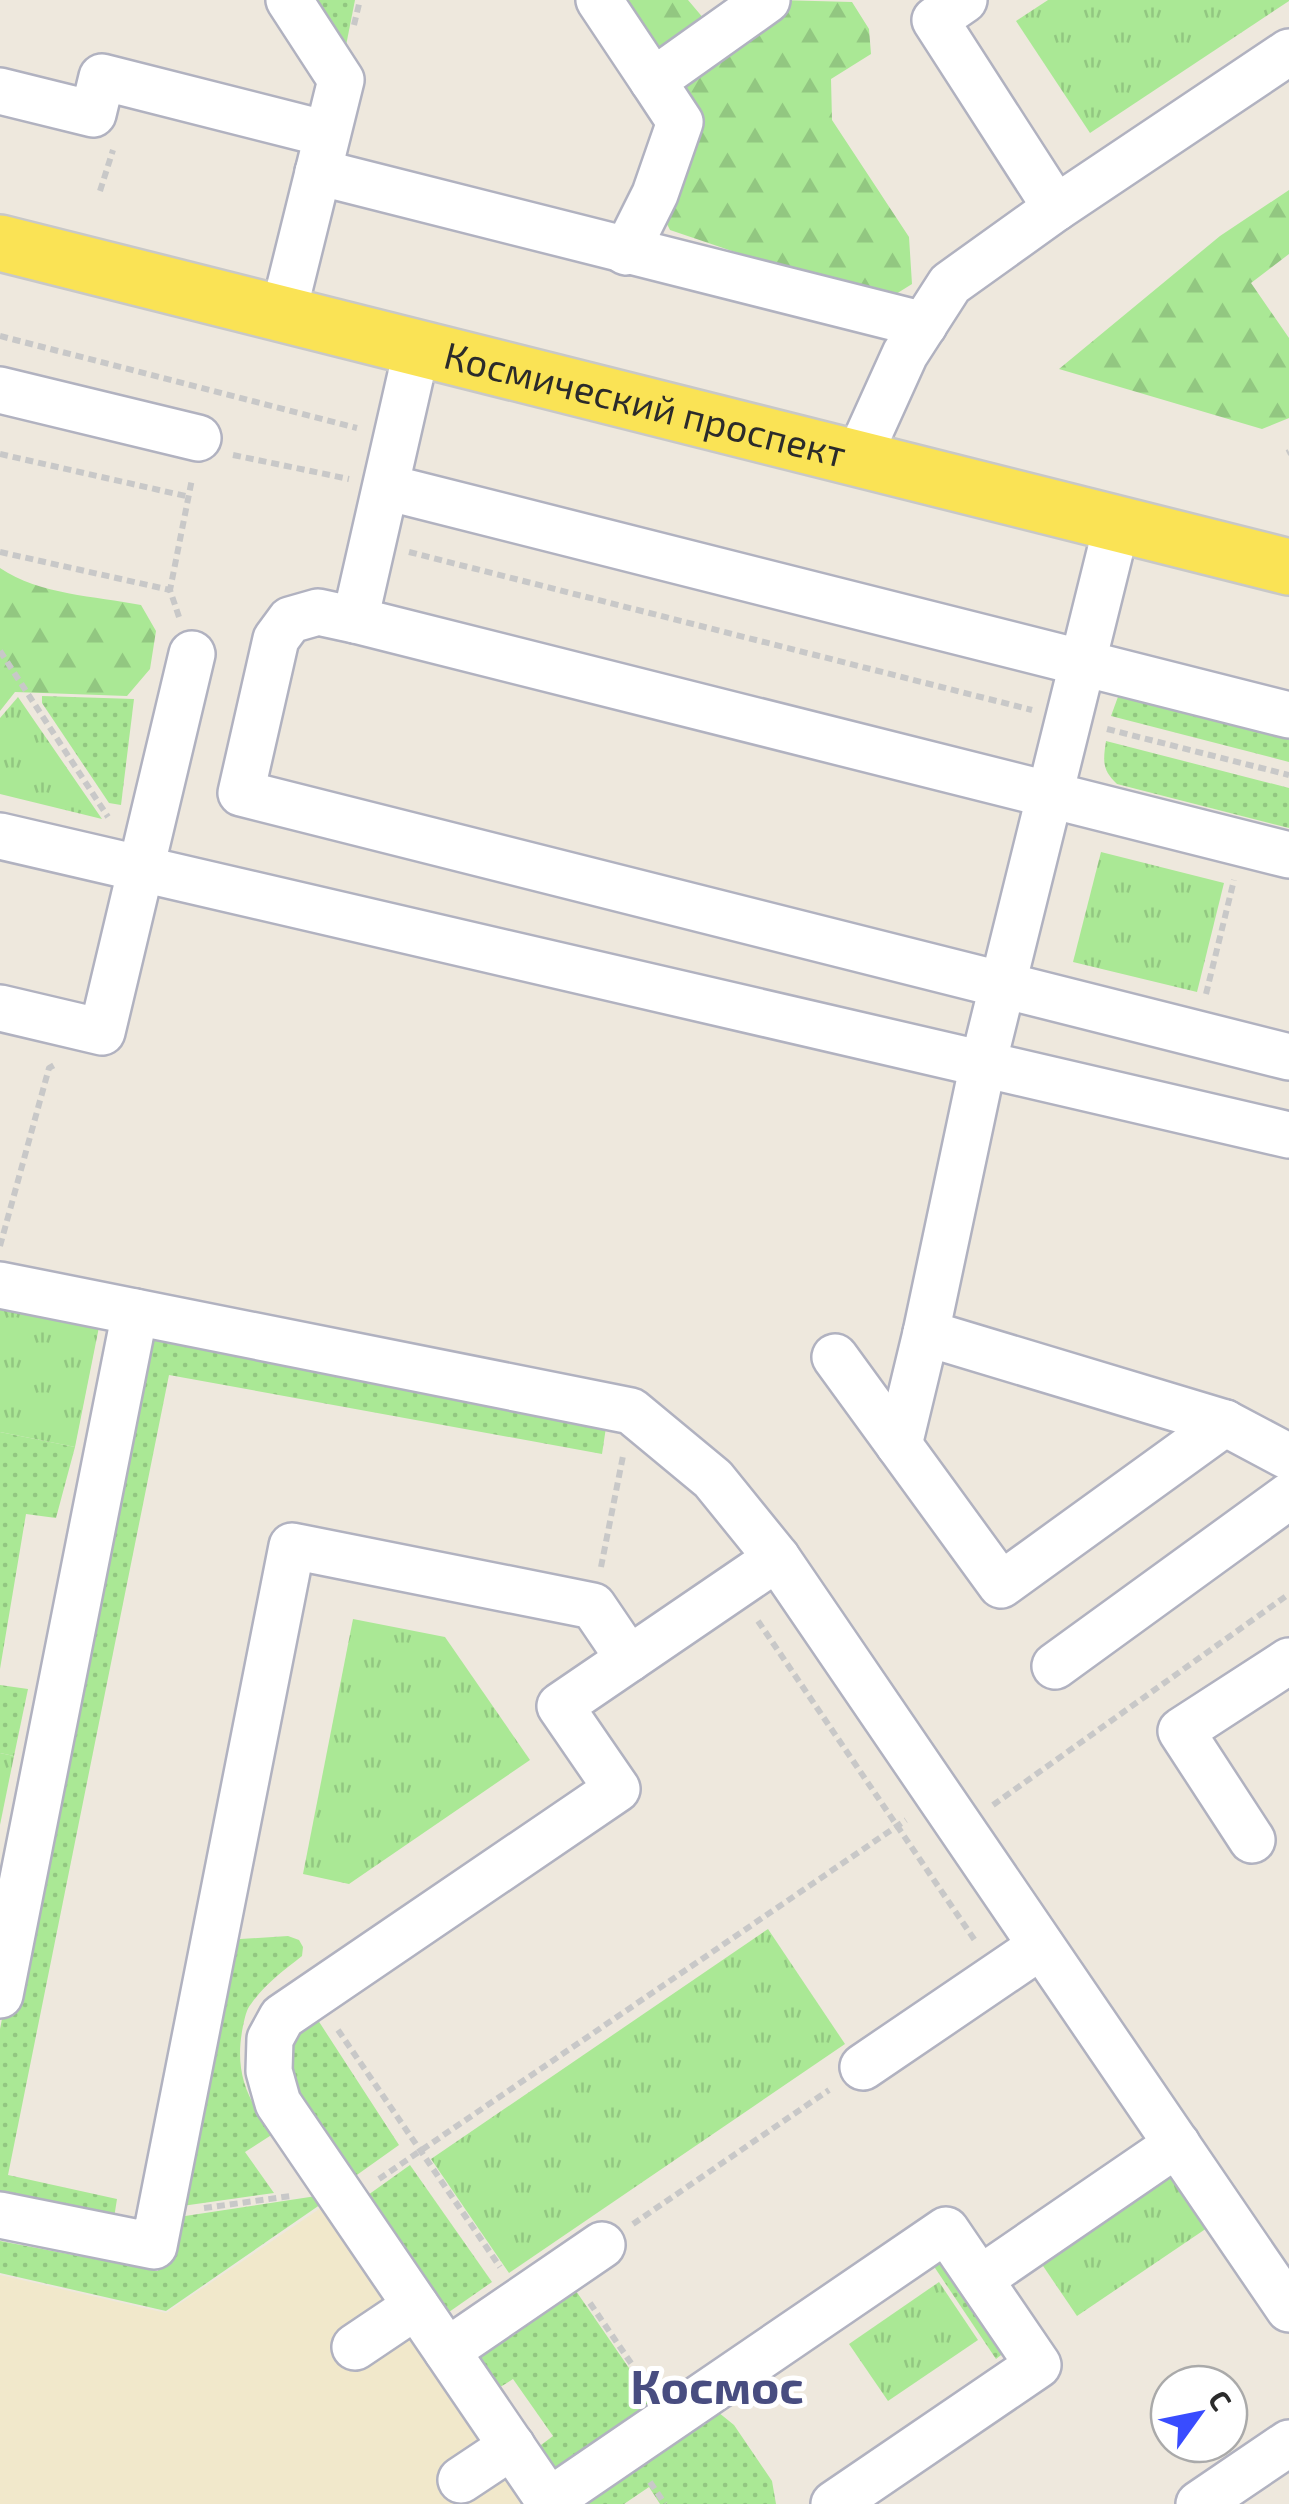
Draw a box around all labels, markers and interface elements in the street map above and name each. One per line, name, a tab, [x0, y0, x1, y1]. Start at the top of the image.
street label: Космический проспект	[440, 331, 851, 476]
district label: Космос	[630, 2356, 804, 2414]
north arrow	[1149, 2364, 1249, 2464]
text: С	[1202, 2384, 1240, 2416]

